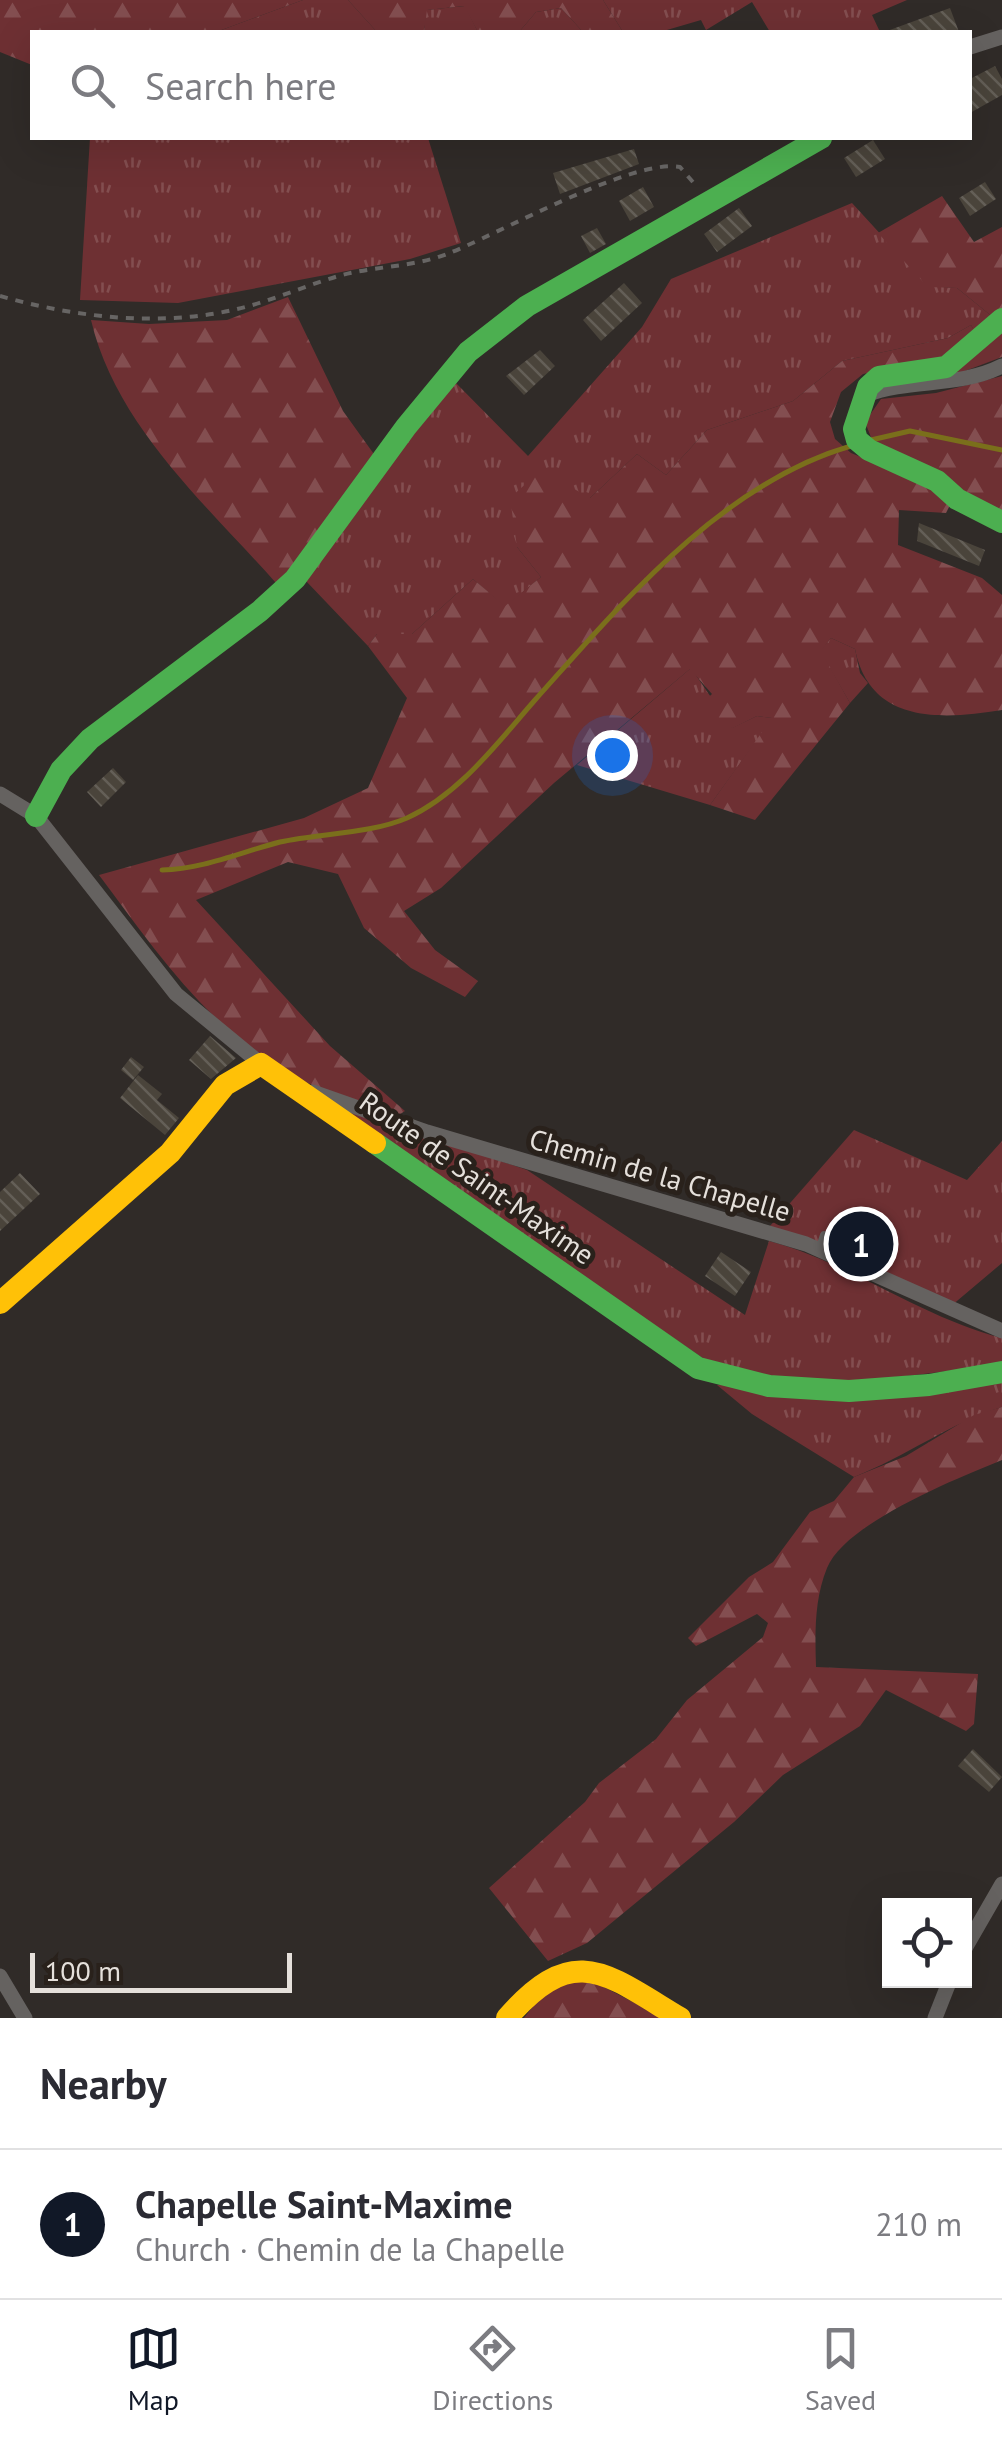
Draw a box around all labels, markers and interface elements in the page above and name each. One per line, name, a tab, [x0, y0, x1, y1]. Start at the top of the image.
search box	[30, 30, 972, 140]
icon: search	[65, 58, 120, 113]
text: Search here	[145, 61, 337, 110]
your location	[587, 730, 638, 781]
street label: Route de Saint-Maxime	[353, 1083, 602, 1273]
street label: Chemin de la Chapelle	[525, 1120, 795, 1230]
pin: 1	[828, 1206, 894, 1282]
map controls	[882, 1898, 972, 1988]
button: locate	[882, 1898, 972, 1988]
scale bar	[30, 1948, 292, 1992]
text: 100 m	[45, 1952, 121, 1989]
text: Nearby	[40, 2056, 167, 2111]
text: Chapelle Saint-Maxime	[135, 2179, 512, 2228]
text: 1	[63, 2203, 82, 2245]
text: 210 m	[875, 2203, 962, 2245]
text: Church · Chemin de la Chapelle	[135, 2228, 565, 2270]
tab: Map	[126, 2321, 181, 2418]
tab: Directions	[432, 2321, 553, 2418]
tab: Saved	[805, 2321, 876, 2418]

